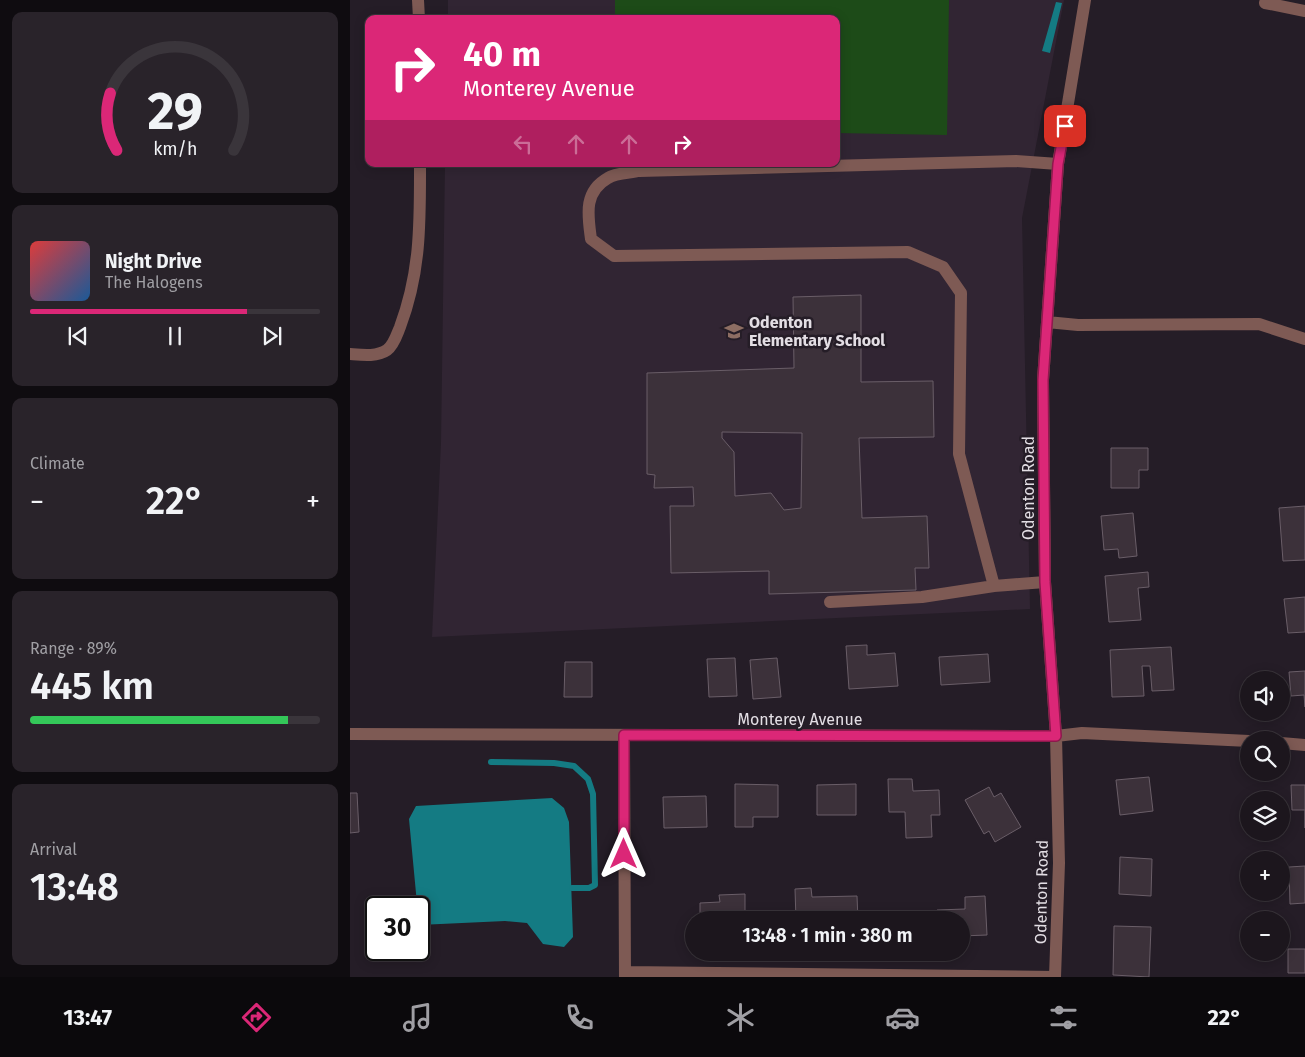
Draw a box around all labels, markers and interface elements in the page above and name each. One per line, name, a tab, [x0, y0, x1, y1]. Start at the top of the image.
text: 40 m	[463, 33, 541, 75]
icon: right	[380, 35, 445, 100]
text: Monterey Avenue	[463, 75, 635, 102]
text: 29	[147, 80, 203, 143]
pin	[1044, 105, 1086, 147]
icon: arrive	[1051, 112, 1079, 140]
icon: left	[509, 130, 537, 158]
icon: ahead	[562, 130, 590, 158]
icon: ahead	[615, 130, 643, 158]
icon: right	[668, 130, 696, 158]
text: km/h	[153, 138, 197, 160]
text: Night Drive	[105, 250, 202, 273]
text: The Halogens	[105, 273, 203, 292]
place label: Odenton Elementary School	[749, 313, 885, 350]
school or university icon: Odenton Elementary School	[723, 320, 745, 342]
icon: previous	[64, 322, 92, 350]
icon: pause	[161, 322, 189, 350]
icon: next	[258, 322, 286, 350]
street label: Odenton Road	[1019, 436, 1038, 540]
text: Climate	[30, 454, 85, 473]
text: 22°	[146, 478, 204, 524]
text: −	[30, 485, 44, 518]
text: +	[306, 485, 320, 518]
text: Range · 89%	[30, 639, 117, 658]
text: 445 km	[30, 663, 154, 709]
map controls	[1240, 671, 1290, 961]
button: sound	[1240, 671, 1290, 721]
street label: Monterey Avenue	[738, 710, 863, 729]
button: search	[1240, 731, 1290, 781]
button: layers	[1240, 791, 1290, 841]
position arrow	[597, 827, 649, 879]
text: Arrival	[30, 840, 77, 859]
street label: Odenton Road	[1031, 840, 1052, 944]
button: +	[1240, 851, 1290, 901]
text: 13:48	[30, 864, 119, 910]
speed limit sign: 30	[365, 896, 430, 961]
button: −	[1240, 911, 1290, 961]
text: 13:48 · 1 min · 380 m	[742, 924, 913, 947]
icon: directions	[239, 1000, 274, 1035]
icon: music	[400, 1000, 435, 1035]
icon: phone	[562, 1000, 597, 1035]
icon: climate	[723, 1000, 758, 1035]
icon: car	[885, 1000, 920, 1035]
icon: filters	[1046, 1000, 1081, 1035]
text: 13:47	[63, 1004, 112, 1031]
text: 22°	[1207, 1004, 1242, 1031]

